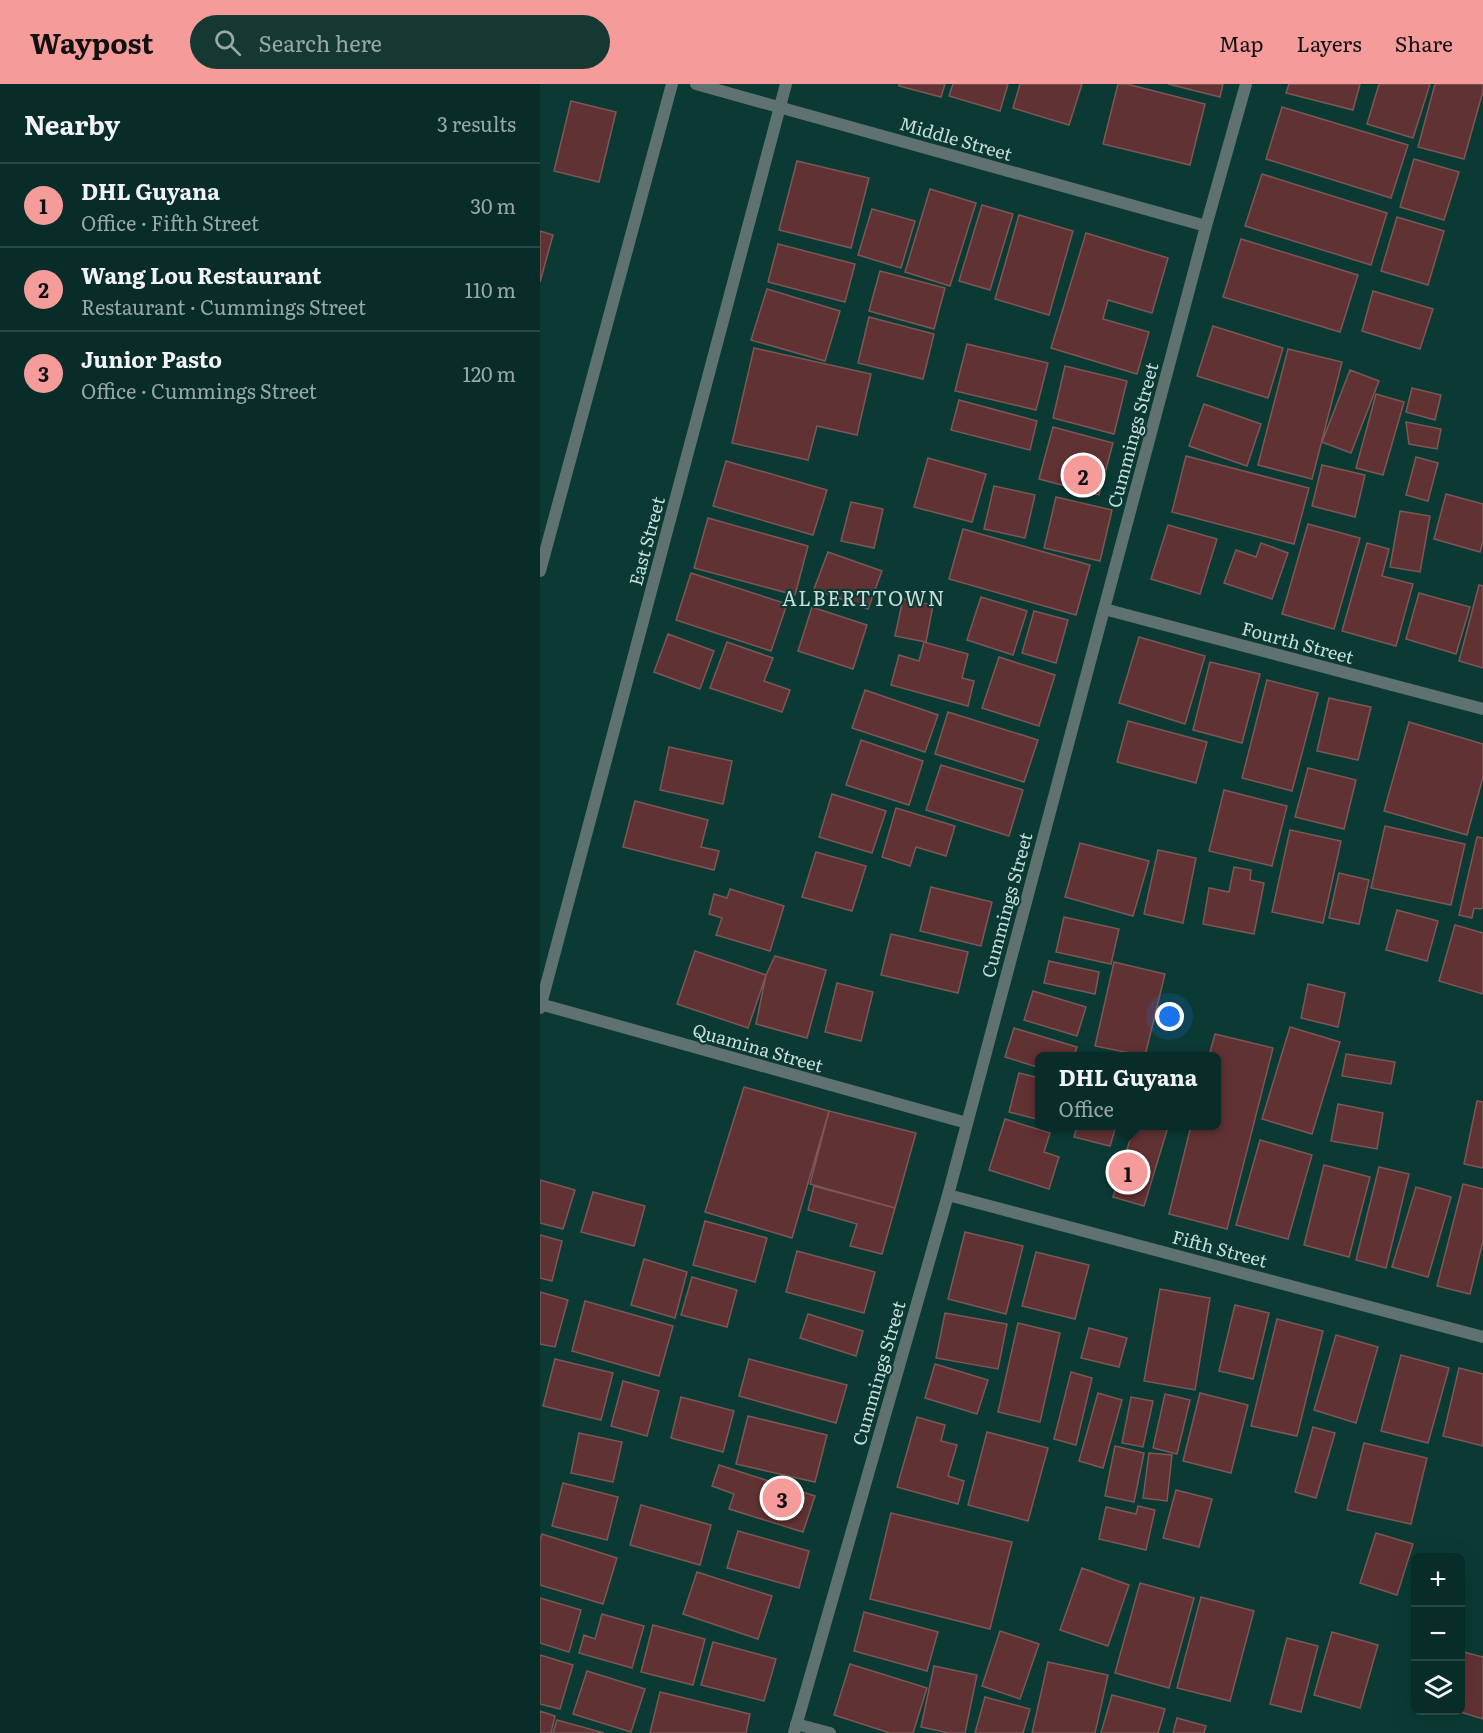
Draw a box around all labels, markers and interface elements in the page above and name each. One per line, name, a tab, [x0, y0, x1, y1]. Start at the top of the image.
search box	[190, 15, 610, 69]
text: Waypost	[30, 21, 154, 63]
icon: search	[211, 26, 244, 59]
text: Search here	[259, 26, 382, 59]
text: Map	[1219, 27, 1264, 58]
text: Layers	[1297, 27, 1362, 58]
text: Share	[1395, 27, 1453, 58]
text: Nearby	[24, 104, 120, 143]
text: 3 results	[437, 108, 516, 138]
street label: Middle Street	[897, 109, 1016, 167]
text: DHL Guyana	[81, 174, 220, 207]
text: 1	[39, 190, 48, 220]
text: 30 m	[470, 190, 516, 220]
text: Office · Fifth Street	[81, 207, 259, 237]
text: Wang Lou Restaurant	[81, 258, 321, 291]
text: 2	[38, 274, 49, 304]
text: 110 m	[465, 274, 516, 304]
text: Restaurant · Cummings Street	[81, 291, 366, 321]
text: Junior Pasto	[81, 342, 222, 375]
text: 3	[38, 358, 49, 388]
text: 120 m	[463, 358, 516, 388]
street label: Cummings Street	[1100, 359, 1165, 511]
text: Office · Cummings Street	[81, 375, 317, 405]
pin: 2	[1064, 452, 1102, 498]
street label: East Street	[621, 493, 671, 589]
district label: ALBERTTOWN	[782, 582, 946, 612]
street label: Fourth Street	[1239, 614, 1358, 670]
street label: Cummings Street	[974, 829, 1039, 981]
your location	[1155, 1002, 1184, 1031]
street label: Quamina Street	[689, 1015, 827, 1079]
popup	[1035, 1052, 1221, 1130]
text: DHL Guyana	[1058, 1060, 1198, 1093]
text: Office	[1058, 1093, 1114, 1123]
pin: 1	[1108, 1150, 1148, 1194]
street label: Fifth Street	[1170, 1222, 1271, 1274]
street label: Cummings Street	[844, 1297, 912, 1448]
pin: 3	[762, 1476, 802, 1520]
map controls	[1411, 1553, 1465, 1715]
button: +	[1411, 1553, 1465, 1607]
button: −	[1411, 1607, 1465, 1661]
button: layers	[1411, 1661, 1465, 1715]

